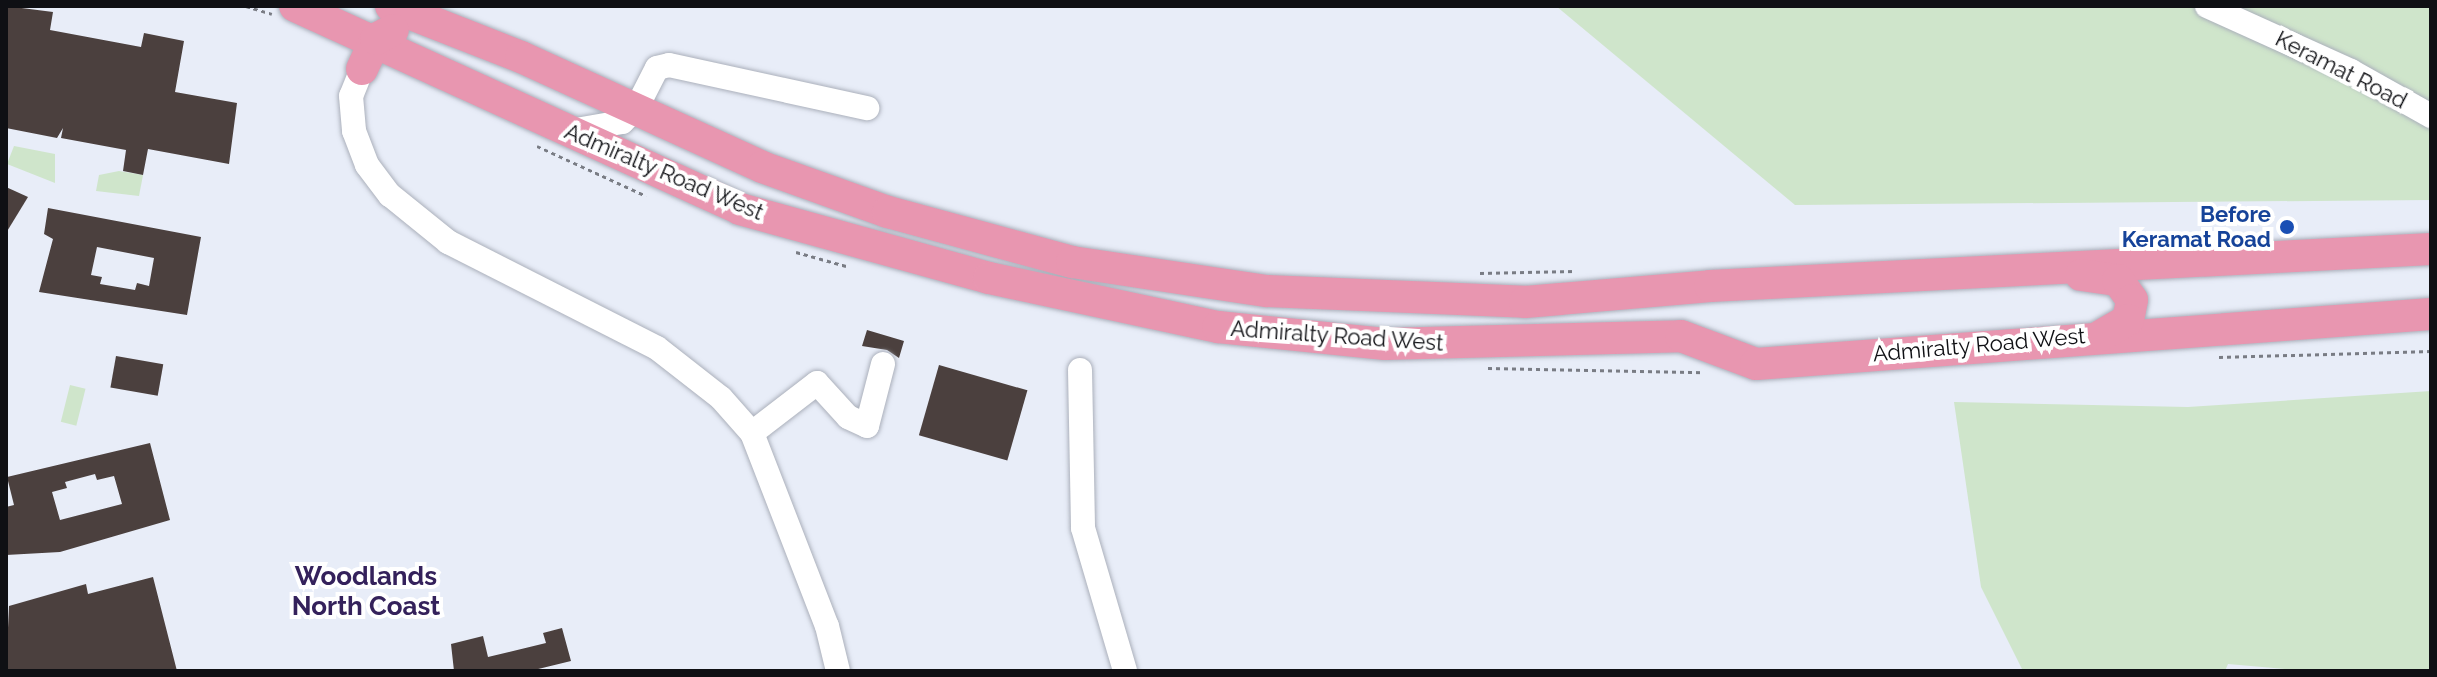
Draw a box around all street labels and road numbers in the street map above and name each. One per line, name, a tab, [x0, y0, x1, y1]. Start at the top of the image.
street label: Keramat Road	[2271, 26, 2411, 114]
street label: Admiralty Road West	[560, 118, 768, 226]
street label: Admiralty Road West	[1229, 315, 1445, 357]
street label: Admiralty Road West	[1871, 322, 2087, 368]

